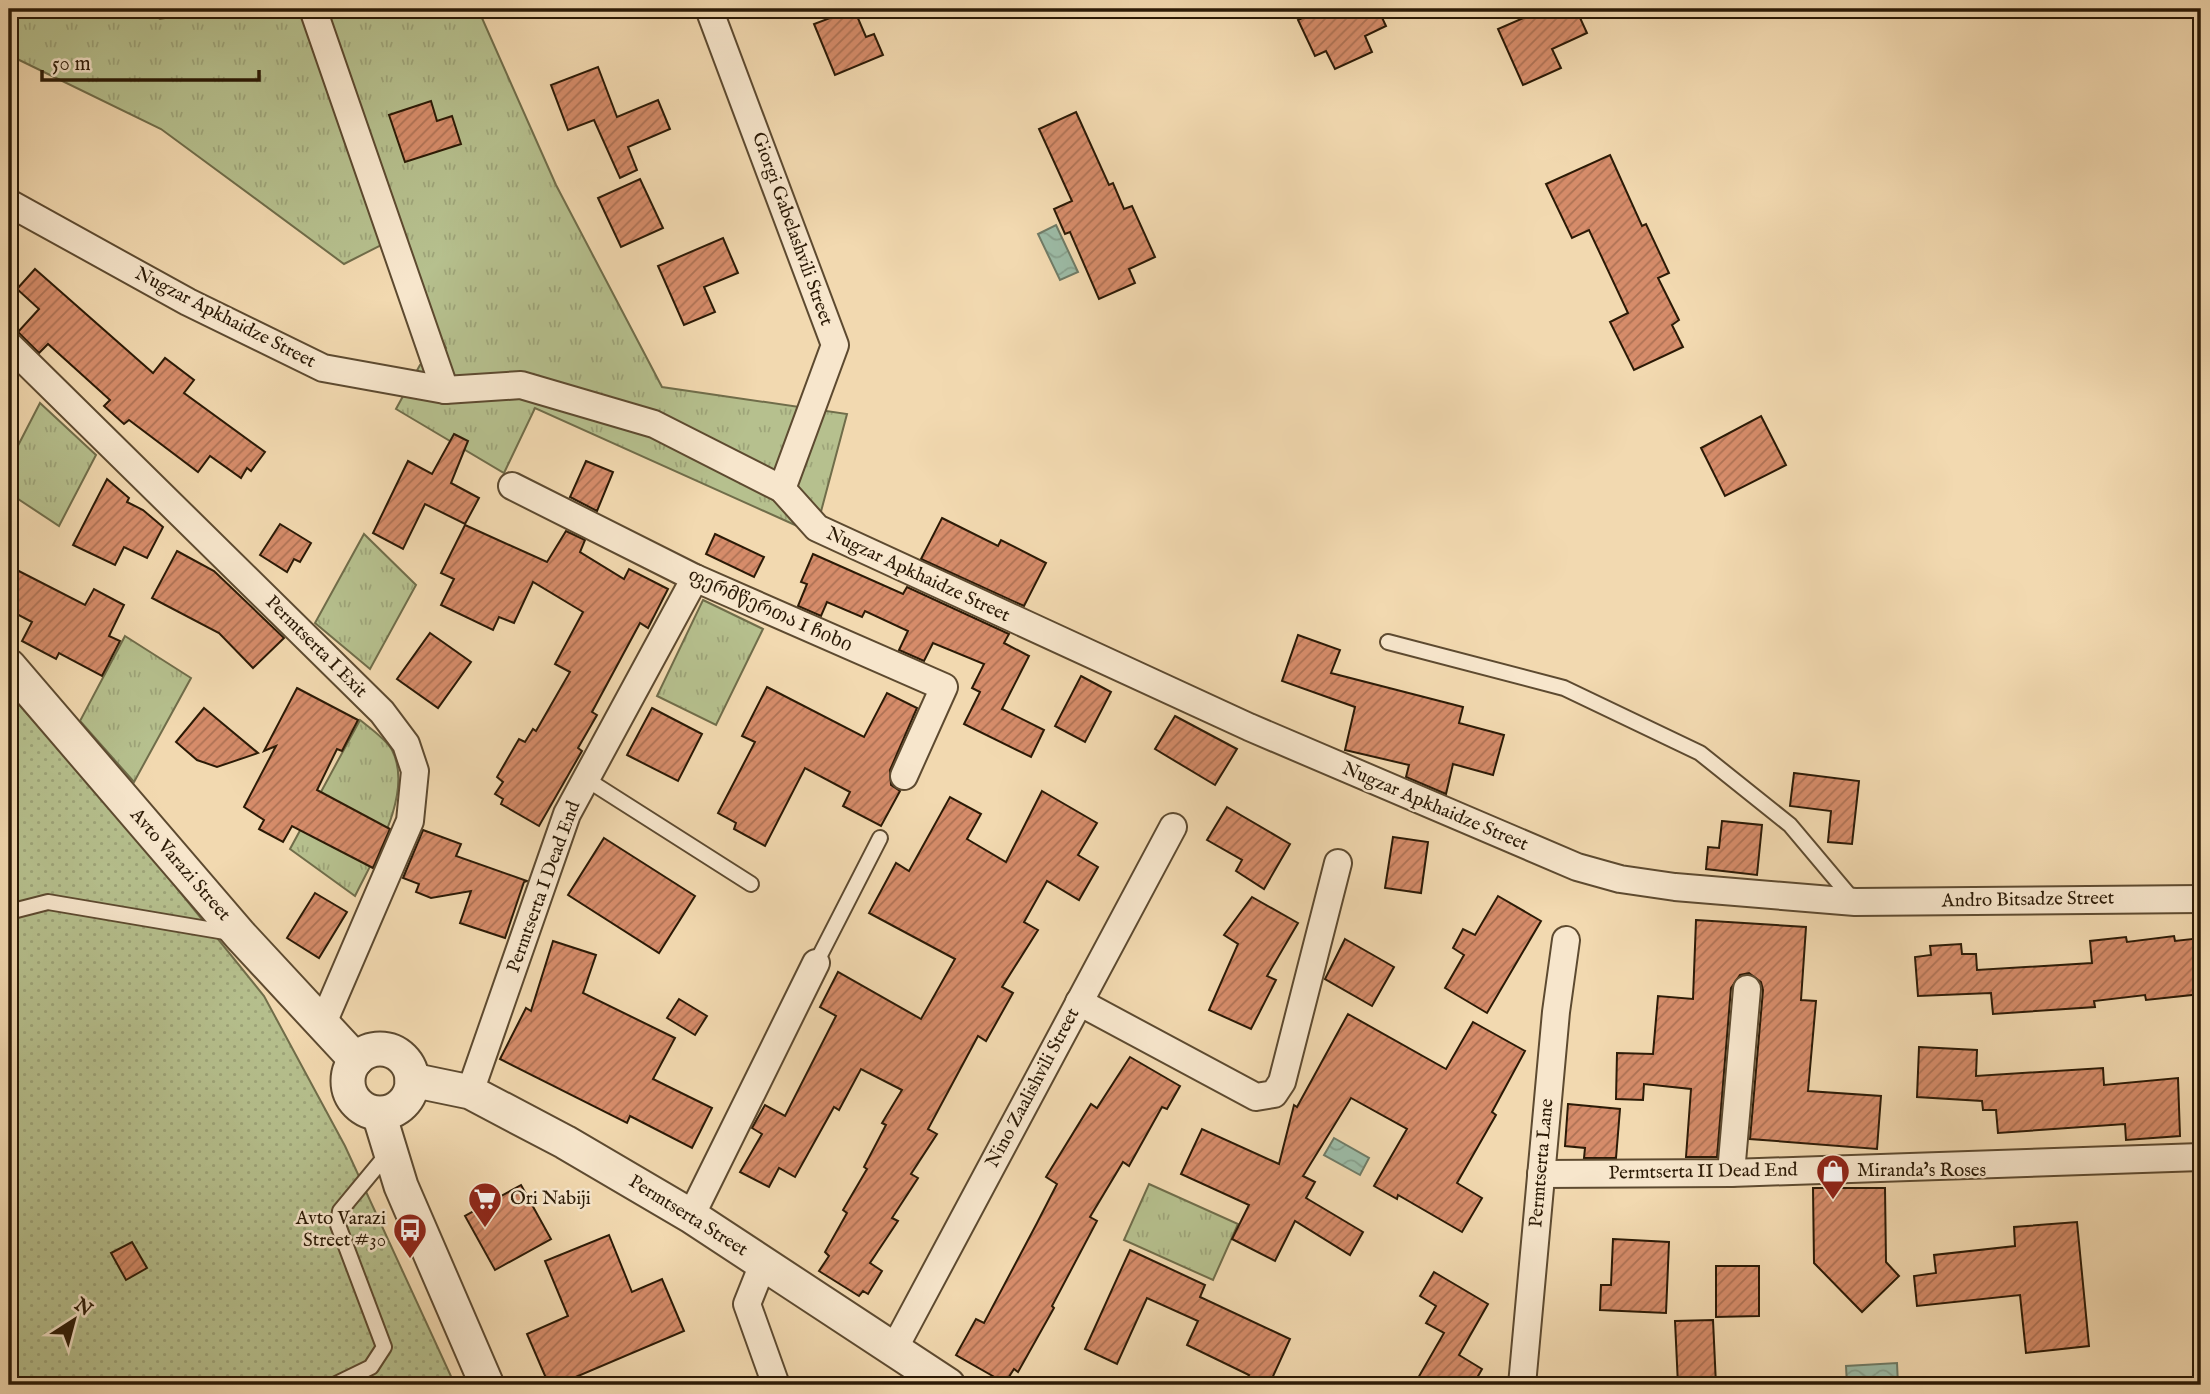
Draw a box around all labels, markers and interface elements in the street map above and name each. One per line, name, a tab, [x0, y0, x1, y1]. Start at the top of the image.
scale bar	[42, 38, 259, 82]
text: 50 m	[52, 51, 91, 78]
street label: Giorgi Gabelashvili Street	[746, 129, 838, 329]
street label: Nugzar Apkhaidze Street	[131, 262, 320, 374]
street label: Nugzar Apkhaidze Street	[822, 522, 1014, 628]
street label: ფერმწერთა I ჩიხი	[684, 564, 856, 658]
street label: Permtserta I Exit	[260, 591, 373, 704]
street label: Nugzar Apkhaidze Street	[1338, 757, 1532, 857]
street label: Permtserta I Dead End	[502, 797, 587, 976]
street label: Avto Varazi Street	[124, 803, 236, 927]
street label: Andro Bitsadze Street	[1941, 886, 2115, 914]
street label: Nino Zaalishvili Street	[981, 1004, 1085, 1172]
street label: Permtserta Lane	[1524, 1097, 1560, 1228]
shop icon: Miranda's Roses	[1814, 1152, 1852, 1201]
street label: Permtserta II Dead End	[1608, 1158, 1799, 1186]
place label: Miranda's Roses	[1857, 1159, 1986, 1183]
street label: Permtserta Street	[624, 1170, 752, 1262]
supermarket icon: Ori Nabiji	[466, 1180, 504, 1229]
place label: Ori Nabiji	[510, 1187, 591, 1211]
place label: Avto Varazi Street #30	[295, 1207, 386, 1253]
bus stop icon: Avto Varazi Street #30	[391, 1211, 429, 1260]
north arrow	[38, 1286, 108, 1356]
text: N	[68, 1293, 97, 1323]

